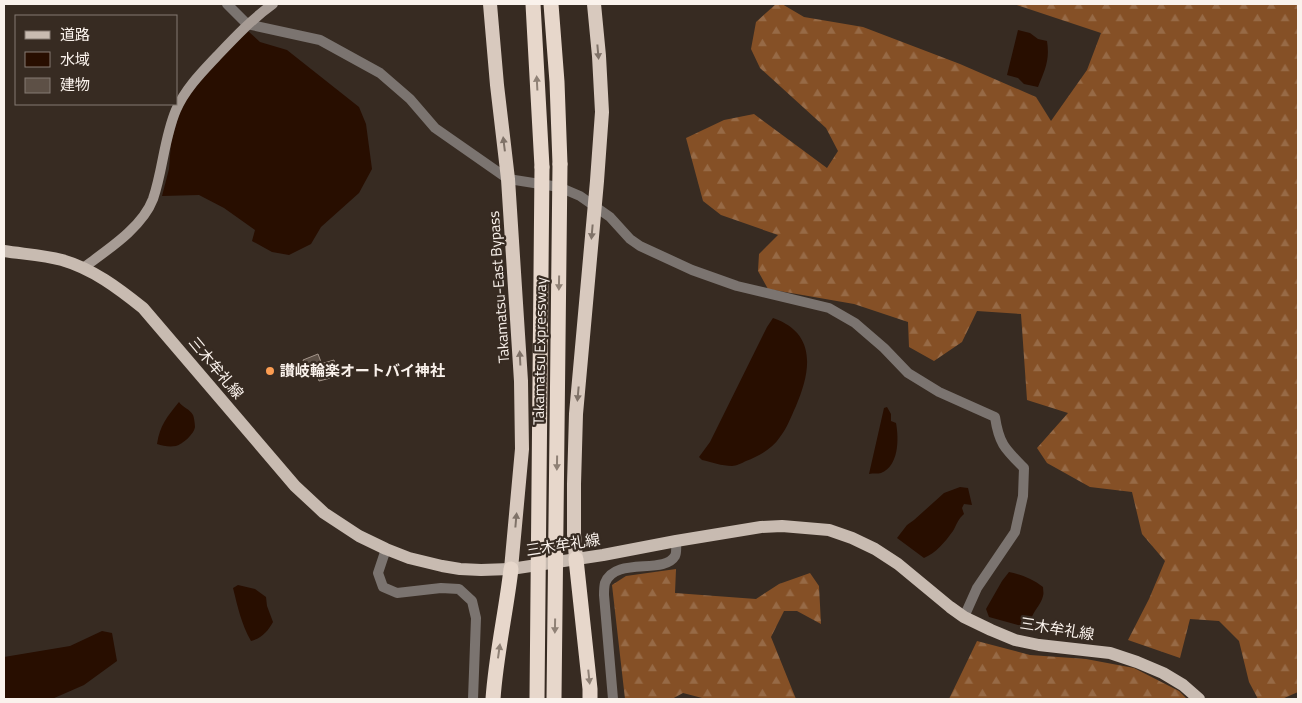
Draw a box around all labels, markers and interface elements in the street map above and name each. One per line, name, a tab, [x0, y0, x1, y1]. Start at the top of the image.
legend	[15, 15, 178, 105]
text: 道路	[60, 23, 90, 46]
one-way arrow	[595, 45, 603, 61]
text: 水域	[60, 48, 90, 71]
text: 建物	[60, 73, 90, 96]
one-way arrow	[533, 75, 541, 91]
one-way arrow	[500, 135, 508, 151]
street label: Takamatsu-East Bypass	[482, 210, 515, 364]
one-way arrow	[588, 224, 596, 240]
one-way arrow	[555, 275, 563, 291]
street label: Takamatsu Expressway	[527, 277, 552, 425]
street label: 三木牟礼線	[183, 332, 249, 404]
one-way arrow	[515, 350, 523, 366]
place label: 讃岐輪楽オートバイ神社	[280, 359, 445, 382]
marker: 讃岐輪楽オートバイ神社	[264, 365, 276, 377]
one-way arrow	[573, 386, 581, 402]
one-way arrow	[553, 455, 561, 471]
one-way arrow	[512, 512, 520, 528]
street label: 三木牟礼線	[524, 527, 602, 562]
street label: 三木牟礼線	[1018, 611, 1096, 646]
one-way arrow	[551, 618, 559, 634]
one-way arrow	[495, 643, 503, 659]
one-way arrow	[585, 669, 593, 685]

